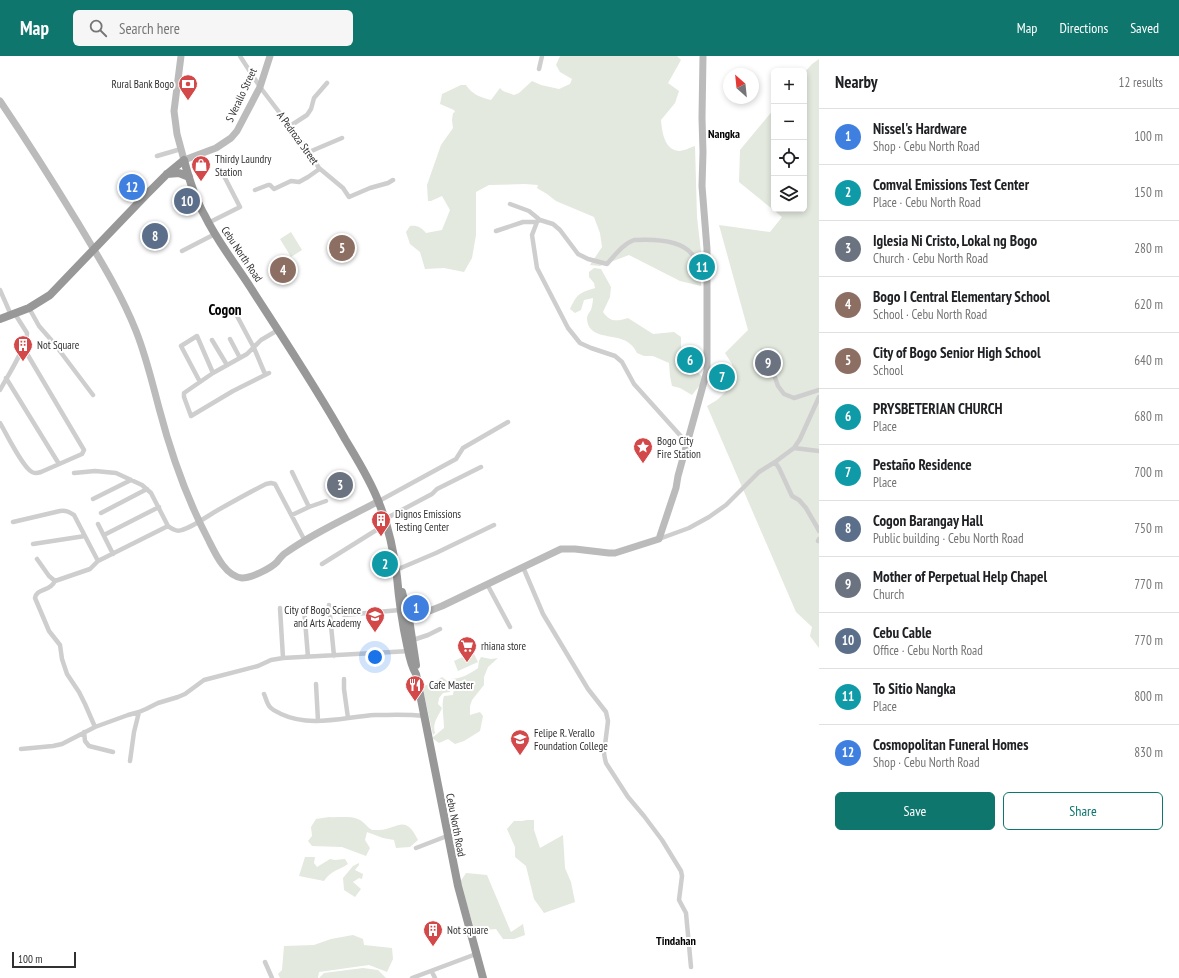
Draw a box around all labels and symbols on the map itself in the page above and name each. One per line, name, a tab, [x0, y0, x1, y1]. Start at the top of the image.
street label: S Verallo Street	[222, 66, 260, 124]
north arrow	[723, 68, 759, 104]
bank icon: Rural Bank Bogo	[177, 73, 199, 101]
place label: Rural Bank Bogo	[111, 77, 174, 91]
street label: A Pedroza Street	[274, 109, 322, 167]
district label: Nangka	[708, 126, 740, 141]
place label: Thirdy Laundry Station	[215, 152, 272, 179]
shop icon: Thirdy Laundry Station	[190, 154, 212, 182]
pin: 12	[119, 172, 145, 202]
pin: 10	[174, 186, 200, 216]
pin: 8	[142, 221, 168, 251]
street label: Cebu North Road	[218, 224, 266, 285]
pin: 5	[329, 233, 355, 263]
pin: 11	[689, 252, 715, 282]
pin: 4	[270, 255, 296, 285]
district label: Cogon	[208, 300, 242, 319]
building icon: Not Square	[12, 334, 34, 362]
place label: Not Square	[37, 338, 80, 352]
pin: 6	[677, 345, 703, 375]
pin: 9	[755, 348, 781, 378]
pin: 7	[709, 362, 735, 392]
place label: Bogo City Fire Station	[657, 434, 701, 461]
place icon: Bogo City Fire Station	[632, 436, 654, 464]
pin: 3	[327, 470, 353, 500]
place label: Dignos Emissions Testing Center	[395, 507, 461, 534]
building icon: Dignos Emissions Testing Center	[370, 509, 392, 537]
pin: 2	[372, 549, 398, 579]
pin: 1	[403, 593, 429, 623]
place label: City of Bogo Science and Arts Academy	[284, 603, 362, 630]
school or university icon: City of Bogo Science and Arts Academy	[364, 605, 386, 633]
supermarket icon: rhiana store	[456, 635, 478, 663]
place label: rhiana store	[481, 639, 527, 653]
your location	[365, 647, 385, 667]
restaurant icon: Cafe Master	[404, 674, 426, 702]
place label: Cafe Master	[429, 678, 474, 692]
place label: Felipe R. Verallo Foundation College	[534, 726, 608, 753]
school or university icon: Felipe R. Verallo Foundation College	[509, 728, 531, 756]
street label: Cebu North Road	[443, 792, 469, 858]
building icon: Not square	[422, 919, 444, 947]
place label: Not square	[447, 923, 489, 937]
district label: Tindahan	[656, 933, 696, 948]
scale bar	[12, 950, 76, 969]

